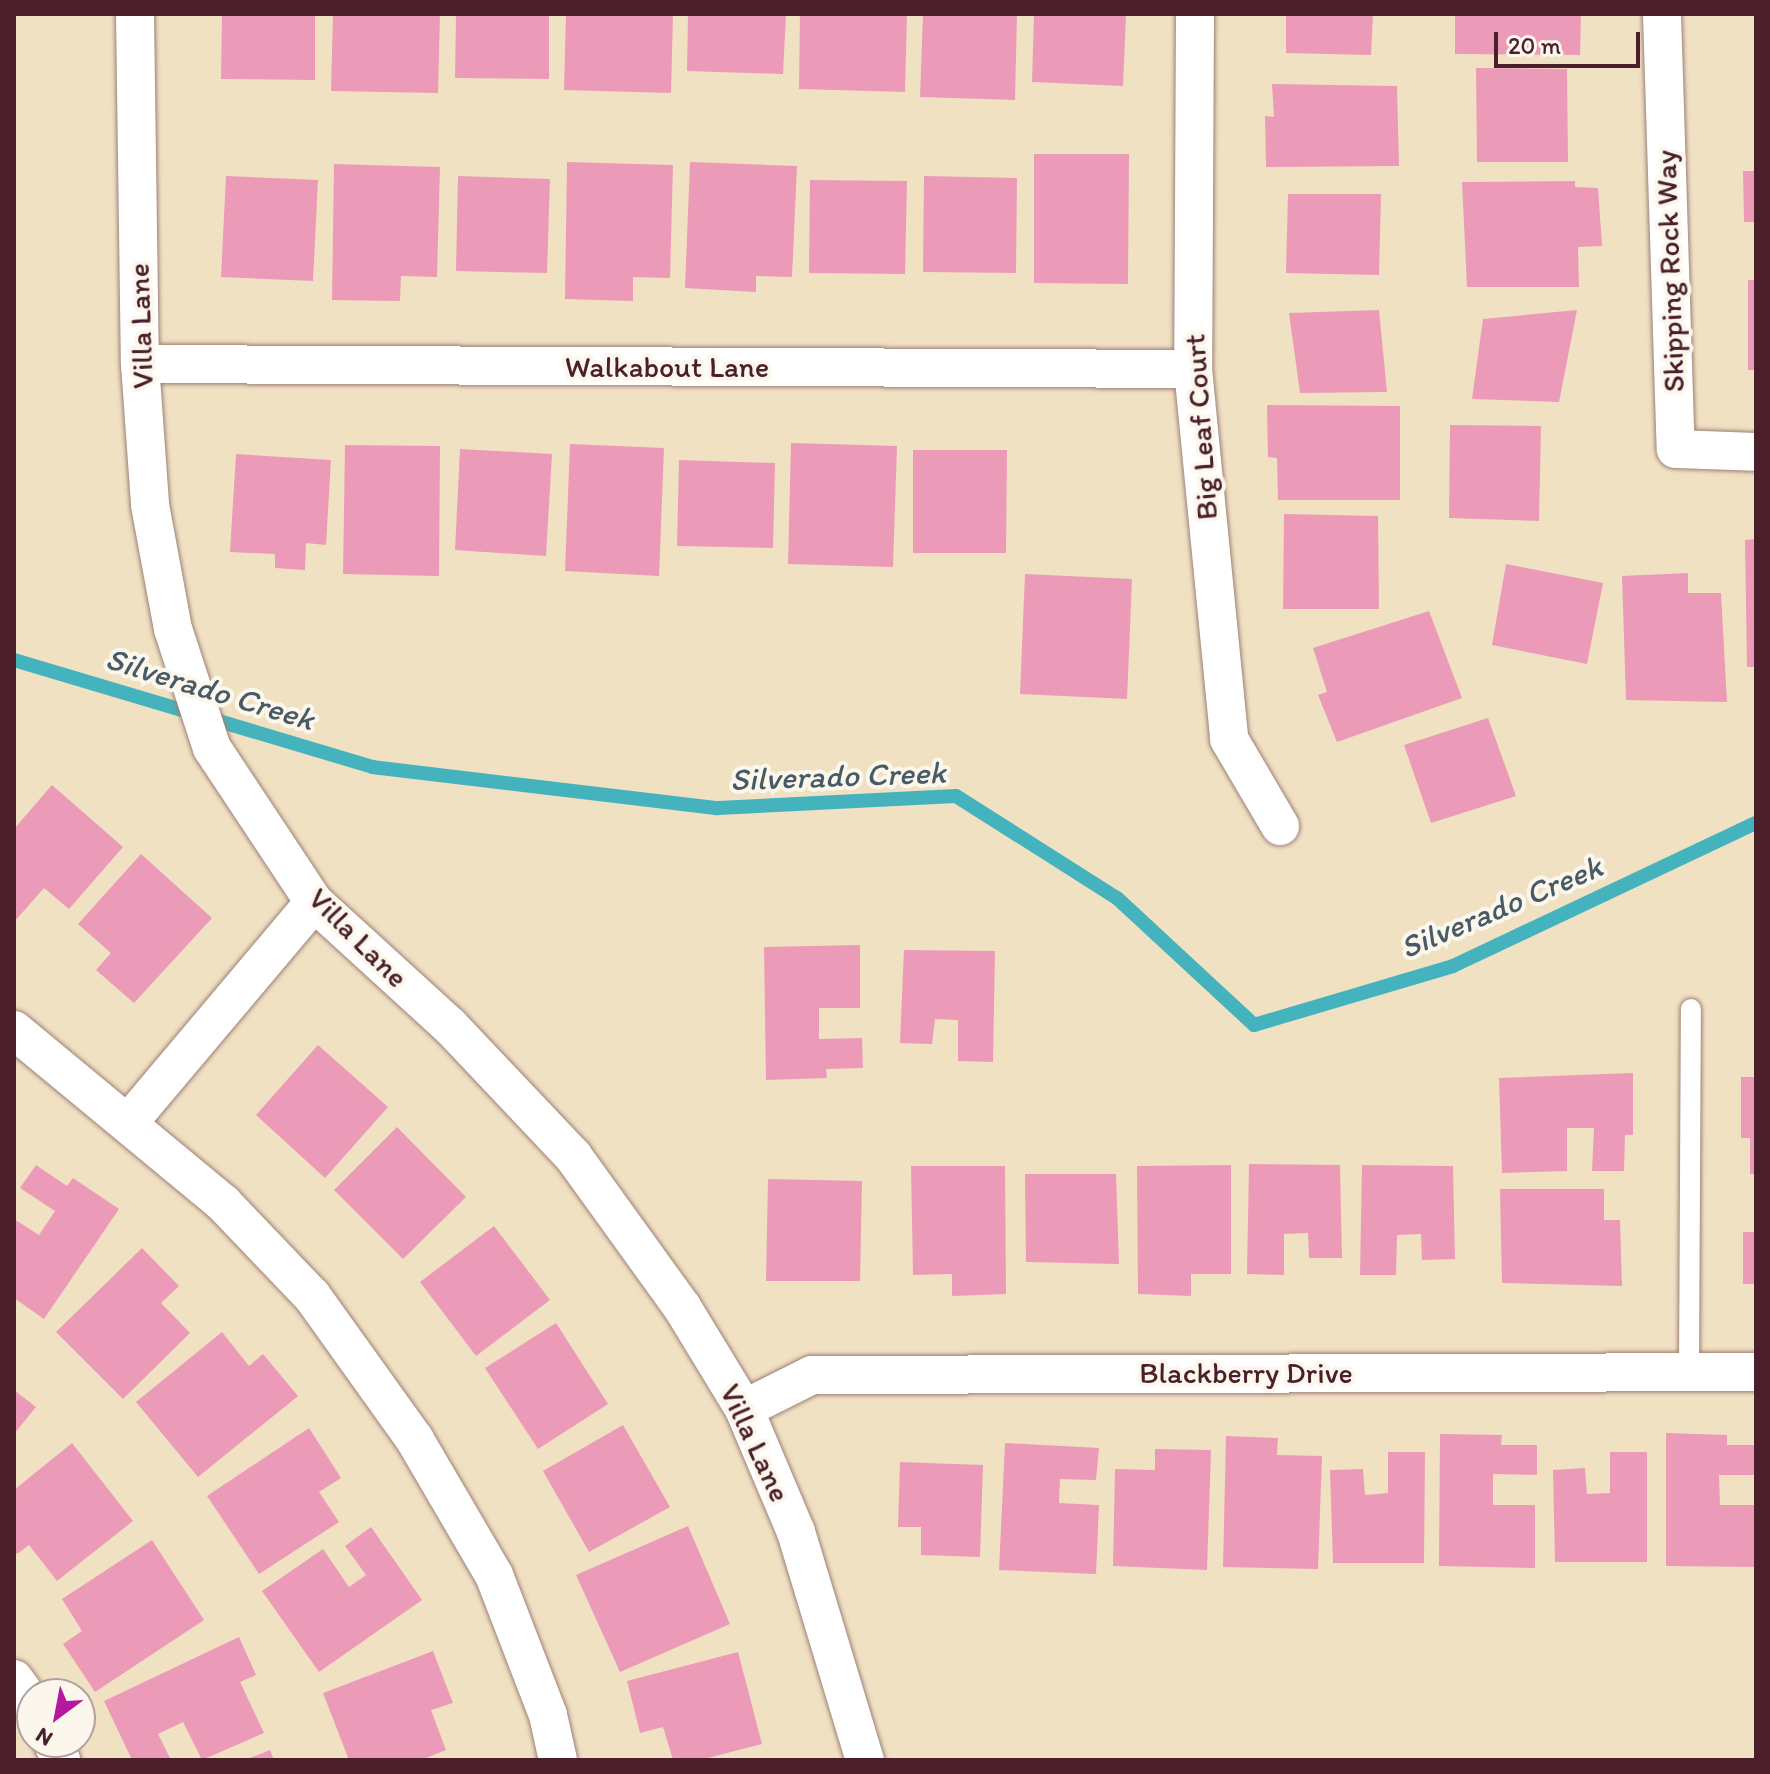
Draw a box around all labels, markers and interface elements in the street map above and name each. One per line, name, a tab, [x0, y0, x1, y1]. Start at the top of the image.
scale bar	[1498, 16, 1644, 66]
text: 20 m	[1508, 31, 1561, 60]
street label: Skipping Rock Way	[1648, 150, 1692, 392]
street label: Villa Lane	[121, 263, 161, 389]
street label: Big Leaf Court	[1177, 333, 1225, 521]
street label: Walkabout Lane	[564, 349, 770, 385]
water label: Silverado Creek	[101, 639, 319, 739]
water label: Silverado Creek	[730, 753, 946, 799]
water label: Silverado Creek	[1394, 847, 1608, 967]
street label: Villa Lane	[301, 881, 415, 995]
street label: Blackberry Drive	[1139, 1355, 1353, 1391]
street label: Villa Lane	[712, 1378, 798, 1508]
north arrow	[16, 1678, 96, 1758]
text: N	[31, 1722, 58, 1752]

